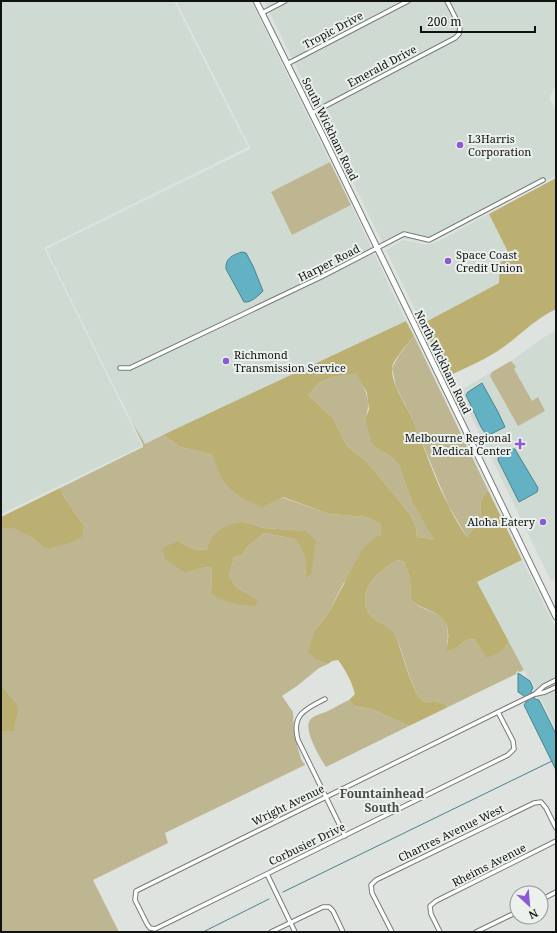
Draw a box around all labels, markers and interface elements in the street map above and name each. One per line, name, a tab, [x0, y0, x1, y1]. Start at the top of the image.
street label: Tropic Drive	[300, 7, 365, 52]
scale bar	[421, 8, 535, 34]
text: 200 m	[427, 13, 462, 30]
street label: Emerald Drive	[345, 41, 419, 90]
street label: South Wickham Road	[299, 75, 362, 183]
place label: L3Harris Corporation	[468, 131, 531, 159]
marker: L3Harris Corporation	[455, 140, 465, 150]
street label: Harper Road	[295, 240, 362, 285]
place label: Space Coast Credit Union	[456, 247, 523, 275]
marker: Space Coast Credit Union	[443, 256, 453, 266]
street label: North Wickham Road	[412, 308, 475, 416]
place label: Richmond Transmission Service	[234, 347, 346, 375]
marker: Richmond Transmission Service	[221, 356, 231, 366]
place label: Melbourne Regional Medical Center	[405, 430, 512, 458]
marker: Melbourne Regional Medical Center	[514, 438, 526, 450]
place label: Aloha Eatery	[467, 514, 536, 529]
marker: Aloha Eatery	[538, 517, 548, 527]
street label: Wright Avenue	[249, 780, 327, 829]
district label: Fountainhead South	[340, 785, 424, 816]
street label: Chartres Avenue West	[396, 800, 506, 865]
street label: Corbusier Drive	[266, 818, 348, 869]
street label: Rheims Avenue	[449, 839, 528, 890]
north arrow	[509, 885, 549, 925]
text: N	[526, 906, 541, 923]

